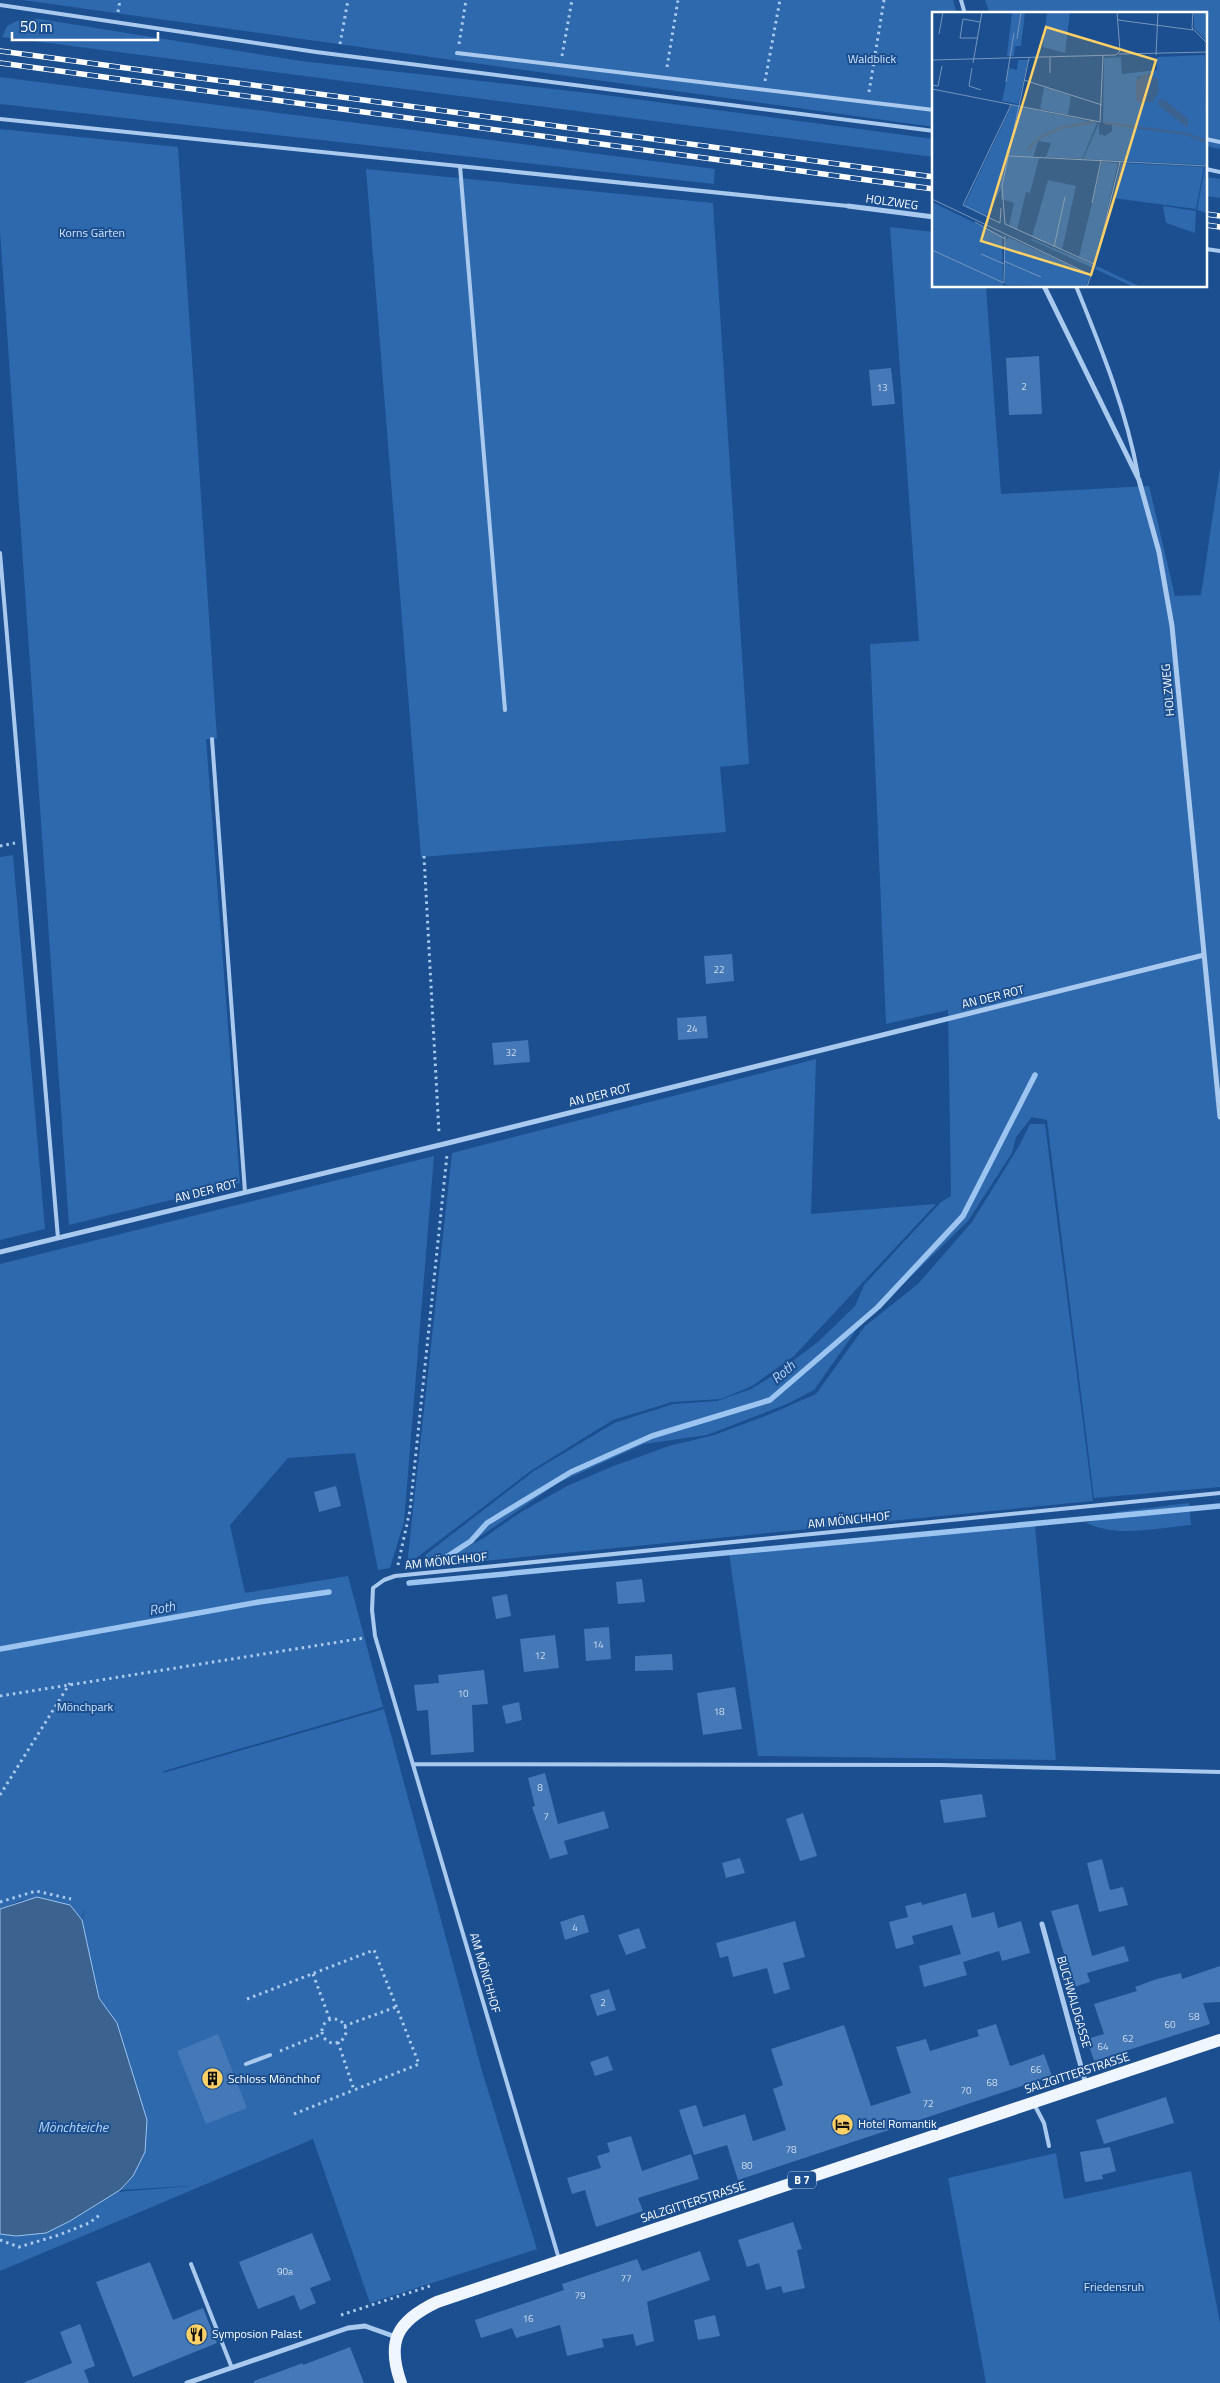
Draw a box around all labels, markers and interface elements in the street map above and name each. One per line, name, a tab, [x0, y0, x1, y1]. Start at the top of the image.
scale bar	[12, 10, 159, 42]
inset map	[932, 12, 1208, 288]
text: 50 m	[20, 15, 53, 38]
park label: Waldblick	[848, 49, 896, 68]
street label: HOLZWEG	[865, 188, 920, 215]
park label: Korns Gärten	[59, 223, 125, 242]
house number: 2	[1021, 379, 1027, 394]
house number: 13	[876, 380, 888, 395]
street label: HOLZWEG	[1156, 663, 1179, 717]
house number: 22	[713, 962, 725, 977]
street label: AN DER ROT	[960, 979, 1027, 1013]
house number: 24	[686, 1021, 698, 1036]
house number: 32	[505, 1045, 517, 1060]
street label: AN DER ROT	[567, 1077, 634, 1111]
street label: AN DER ROT	[173, 1173, 240, 1207]
water label: Roth	[766, 1354, 800, 1388]
street label: AM MÖNCHHOF	[807, 1506, 891, 1533]
street label: AM MÖNCHHOF	[404, 1547, 488, 1574]
water label: Roth	[147, 1595, 178, 1620]
house number: 14	[592, 1637, 604, 1652]
house number: 12	[534, 1648, 546, 1663]
house number: 10	[457, 1686, 469, 1701]
park label: Mönchpark	[57, 1697, 114, 1716]
house number: 18	[713, 1704, 725, 1719]
house number: 8	[537, 1780, 543, 1795]
house number: 7	[543, 1809, 549, 1824]
house number: 4	[572, 1920, 578, 1935]
street label: AM MÖNCHHOF	[465, 1930, 506, 2015]
street label: BUCHWALDGASSE	[1052, 1954, 1097, 2050]
house number: 2	[600, 1995, 606, 2010]
house number: 58	[1188, 2009, 1200, 2024]
house number: 60	[1164, 2017, 1176, 2032]
house number: 62	[1122, 2031, 1134, 2046]
house number: 64	[1097, 2039, 1109, 2054]
street label: SALZGITTERSTRASSE	[1022, 2046, 1132, 2098]
house number: 66	[1030, 2062, 1042, 2077]
building icon: Schloss Mönchhof	[200, 2067, 224, 2091]
place label: Schloss Mönchhof	[228, 2069, 320, 2088]
house number: 68	[986, 2075, 998, 2090]
house number: 70	[960, 2083, 972, 2098]
house number: 72	[922, 2096, 934, 2111]
hotel icon: Hotel Romantik	[830, 2112, 854, 2136]
place label: Hotel Romantik	[858, 2114, 937, 2133]
water label: Mönchteiche	[38, 2116, 110, 2137]
house number: 78	[785, 2142, 797, 2157]
house number: 80	[741, 2158, 753, 2173]
road number: B 7	[788, 2172, 816, 2188]
street label: SALZGITTERSTRASSE	[638, 2175, 748, 2227]
house number: 90a	[277, 2264, 293, 2279]
house number: 77	[620, 2271, 632, 2286]
park label: Friedensruh	[1084, 2277, 1144, 2296]
house number: 79	[574, 2288, 586, 2303]
house number: 16	[522, 2311, 534, 2326]
restaurant icon: Symposion Palast	[184, 2322, 208, 2346]
place label: Symposion Palast	[212, 2324, 303, 2343]

